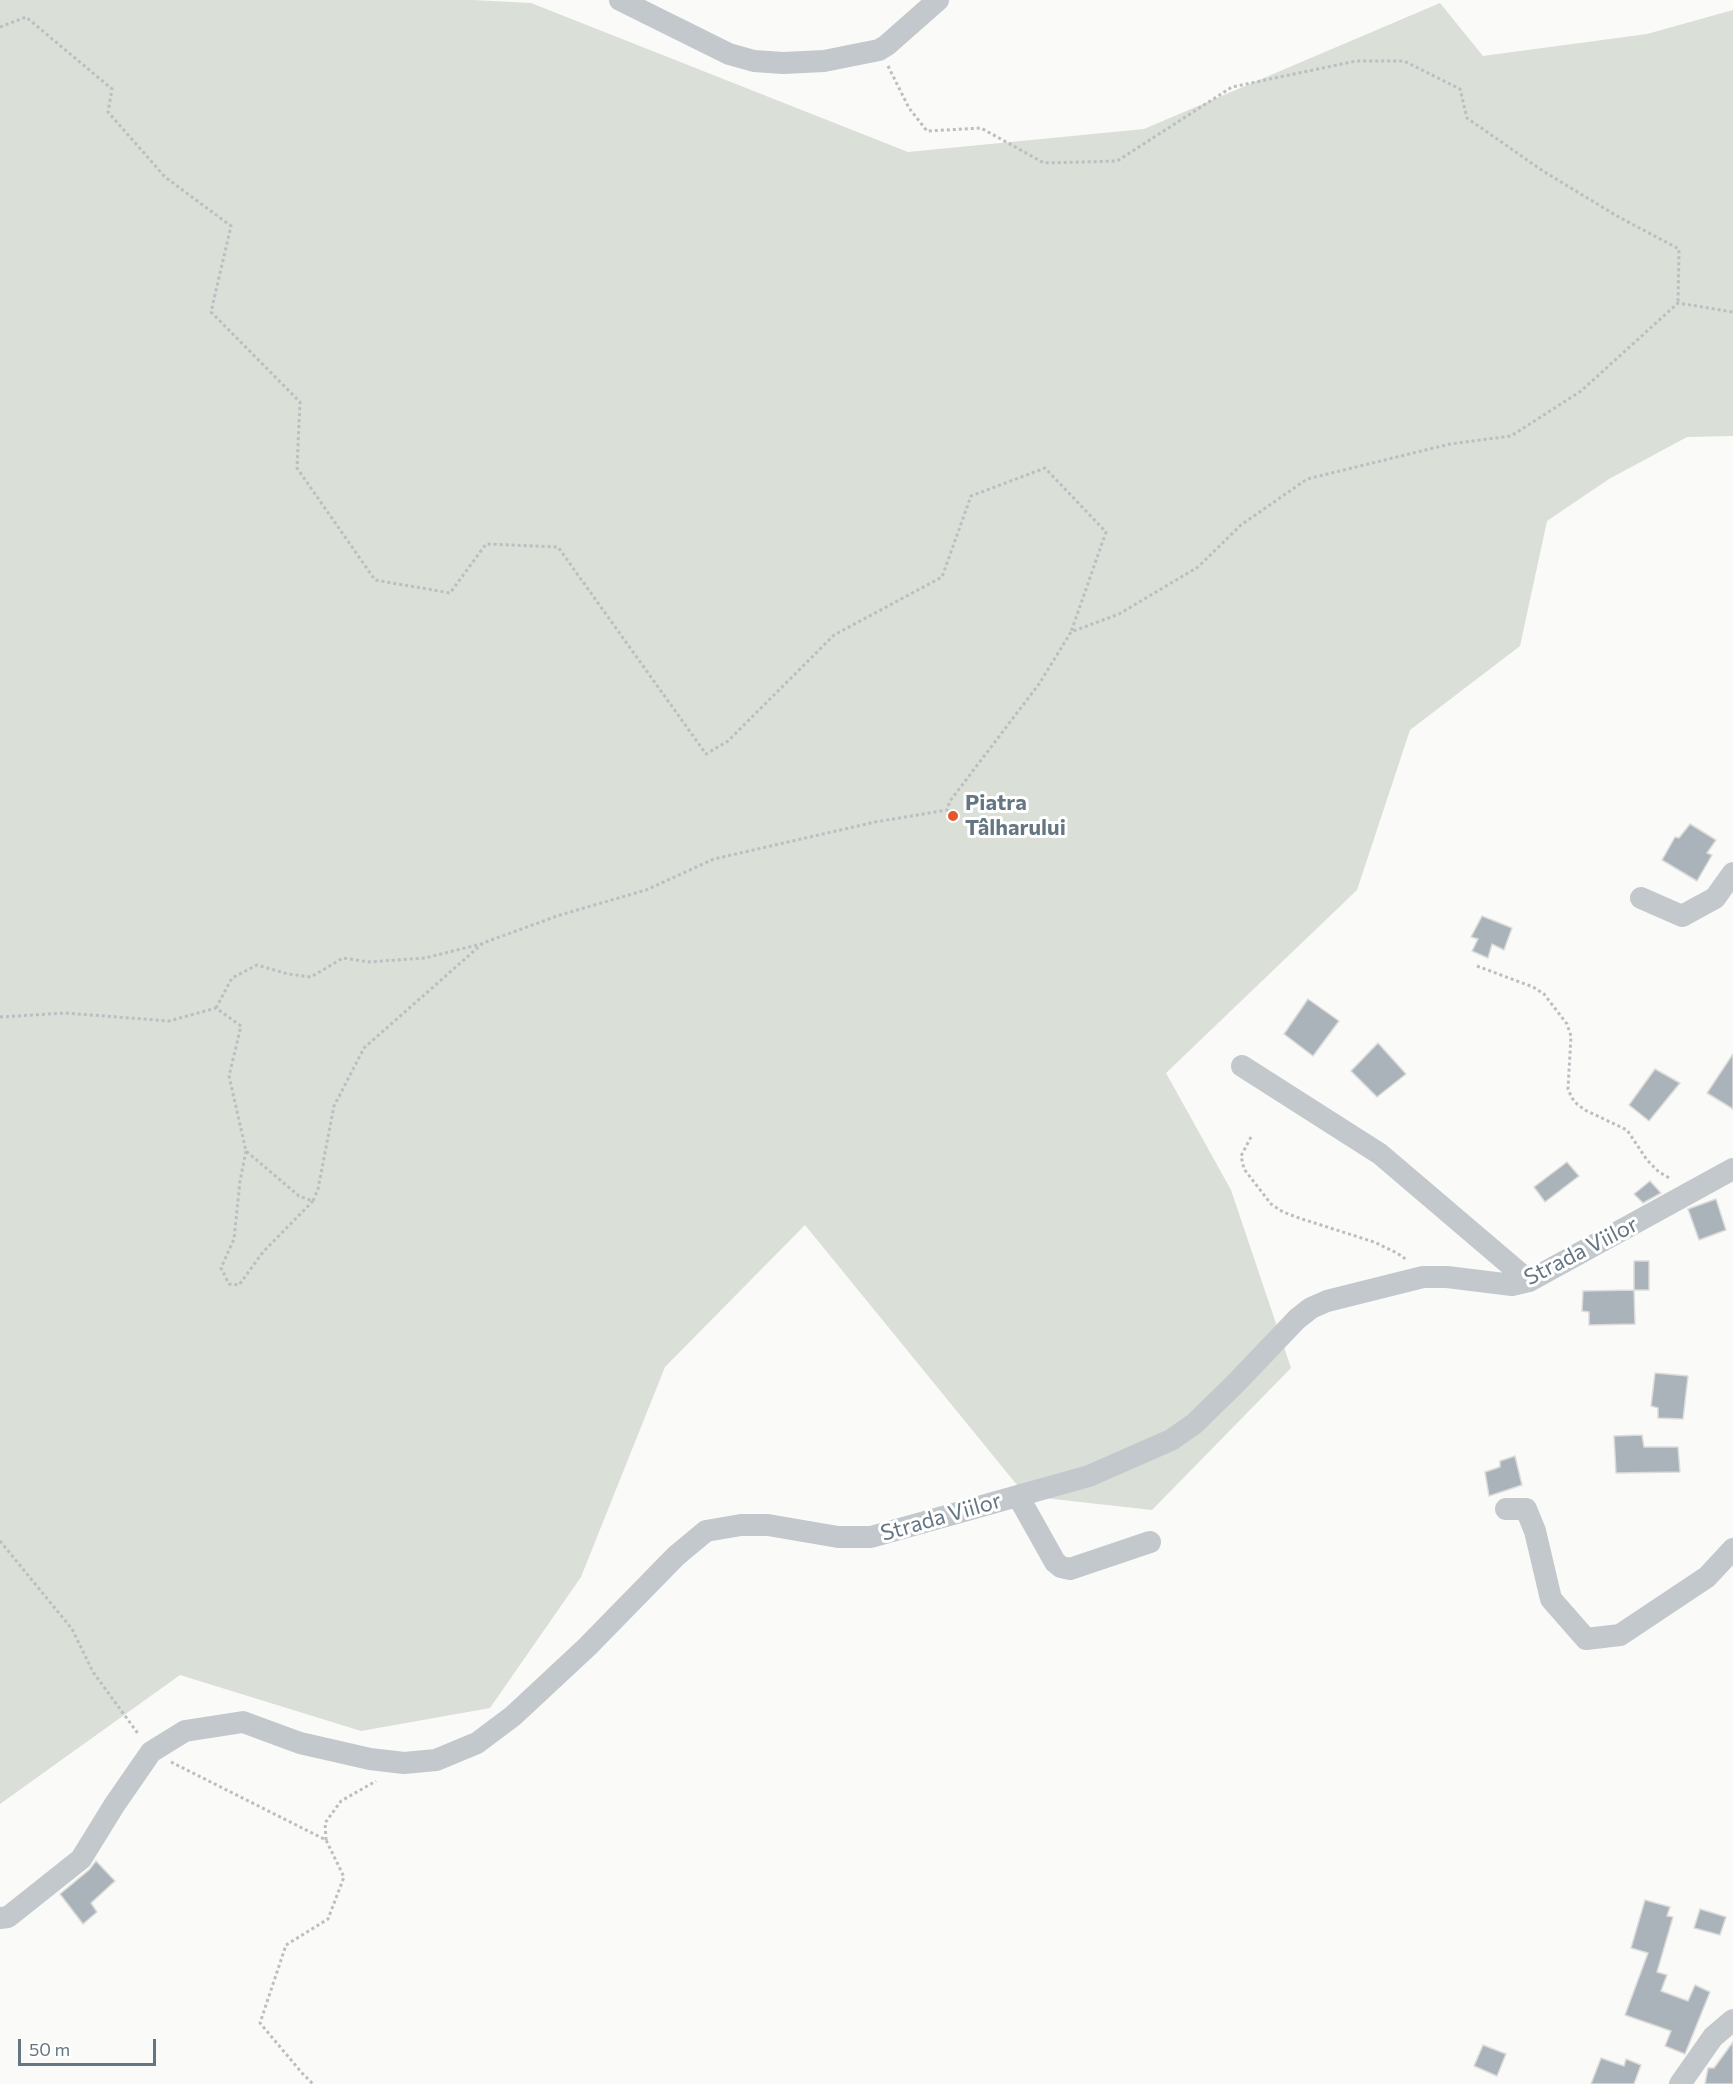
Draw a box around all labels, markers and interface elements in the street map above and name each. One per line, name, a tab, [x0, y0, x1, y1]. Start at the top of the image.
place label: Piatra Tâlharului	[965, 790, 1066, 842]
marker: Piatra Tâlharului	[946, 809, 960, 823]
street label: Strada Viilor	[1520, 1211, 1642, 1291]
street label: Strada Viilor	[878, 1487, 1004, 1547]
scale bar	[21, 2027, 159, 2065]
text: 50 m	[29, 2038, 70, 2060]

